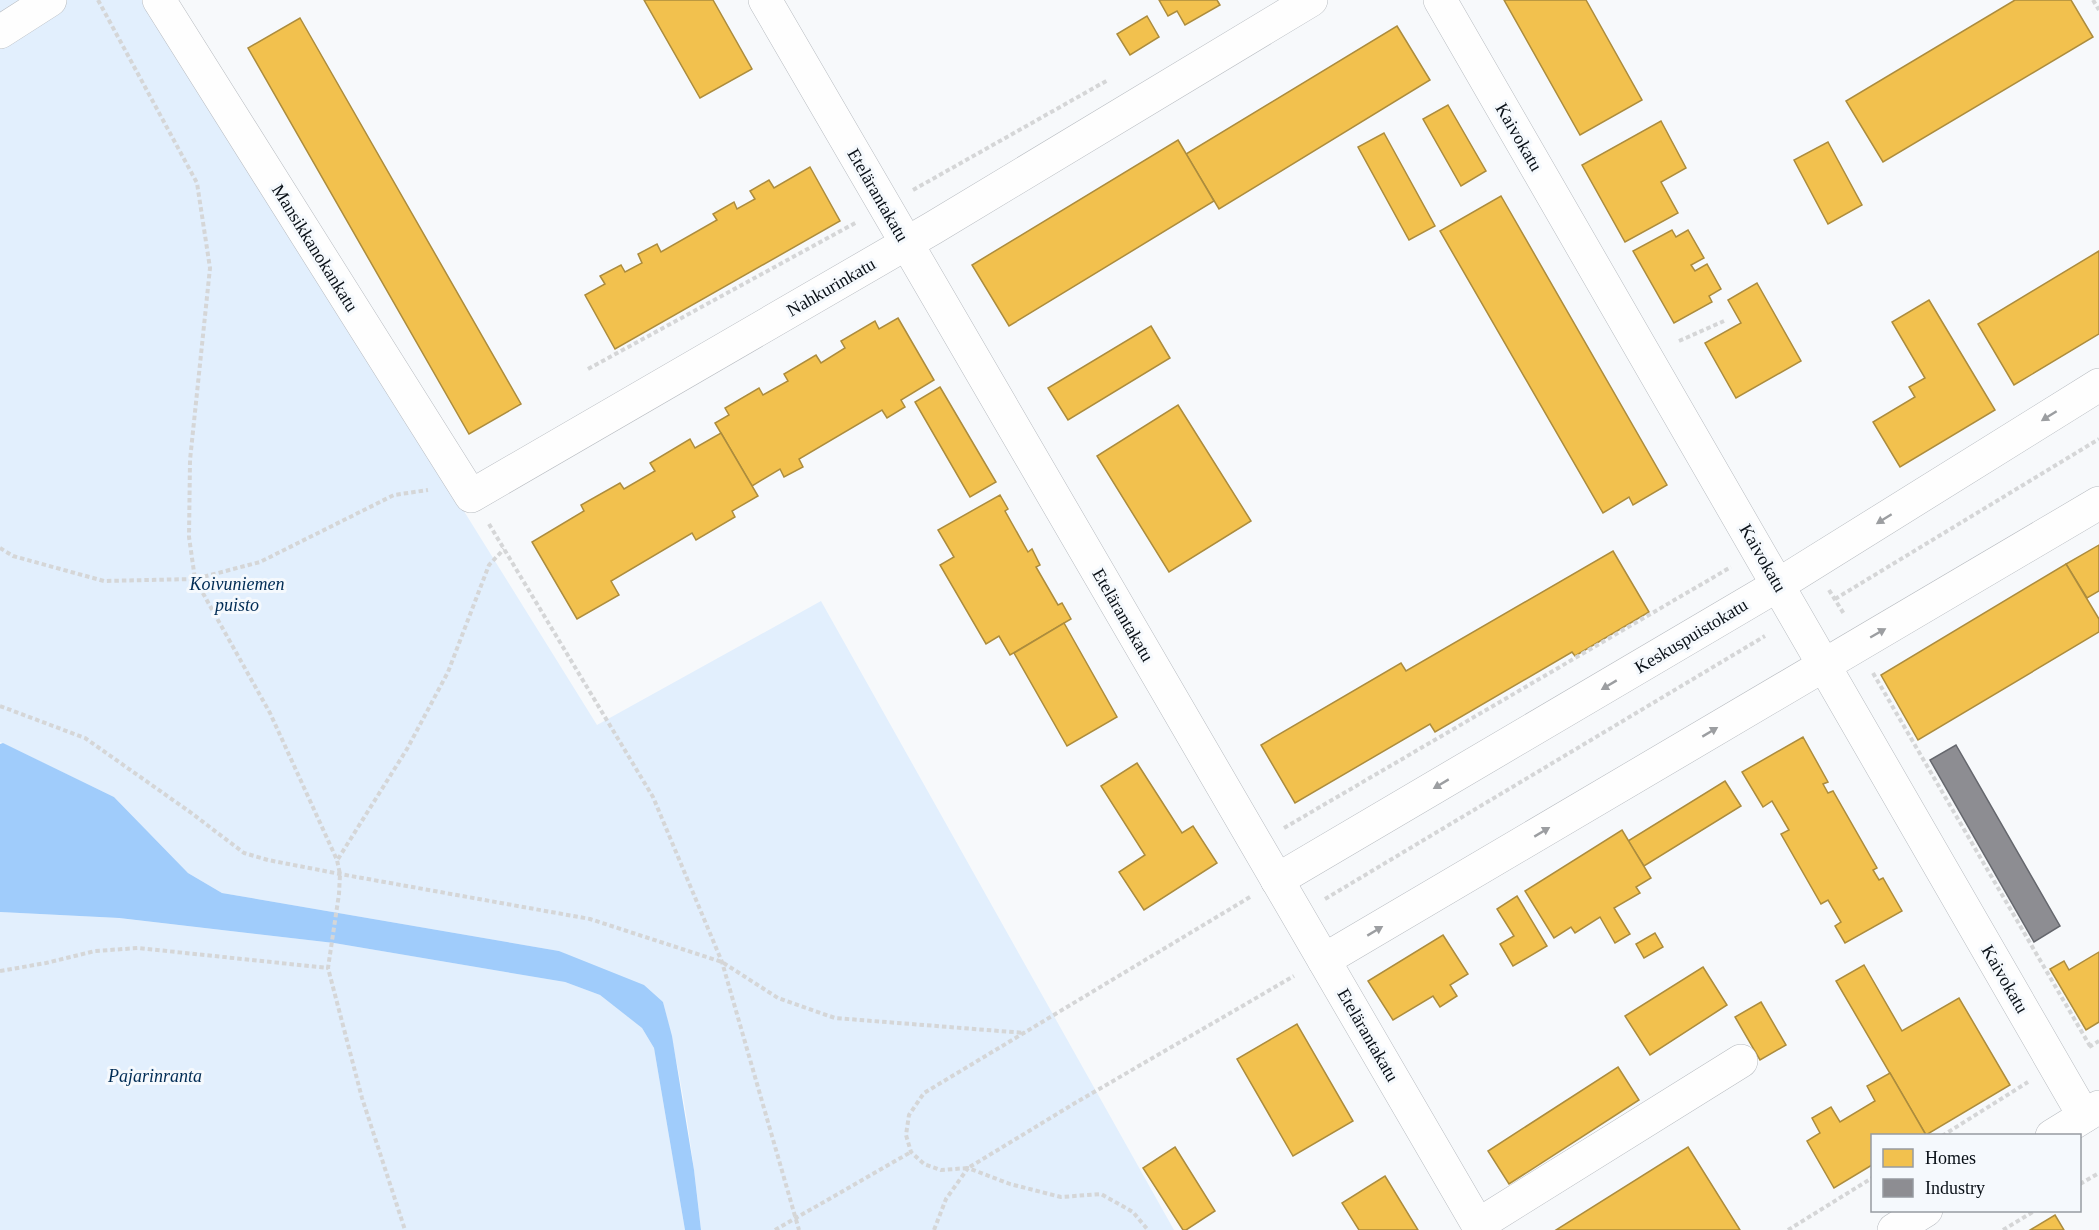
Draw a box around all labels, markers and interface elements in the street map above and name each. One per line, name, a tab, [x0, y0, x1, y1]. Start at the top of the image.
street label: Kaivokatu	[1492, 100, 1546, 174]
street label: Etelärantakatu	[843, 145, 913, 245]
street label: Mansikkanokankatu	[268, 181, 362, 315]
street label: Nahkurinkatu	[783, 254, 879, 320]
one-way arrow	[2041, 410, 2057, 421]
one-way arrow	[1876, 513, 1892, 524]
street label: Kaivokatu	[1736, 521, 1790, 595]
street label: Etelärantakatu	[1088, 565, 1158, 665]
park label: Koivuniemen puisto	[189, 574, 284, 615]
street label: Keskuspuistokatu	[1631, 594, 1751, 678]
one-way arrow	[1870, 627, 1886, 638]
one-way arrow	[1601, 679, 1617, 690]
one-way arrow	[1702, 727, 1719, 737]
one-way arrow	[1432, 779, 1449, 789]
one-way arrow	[1534, 826, 1550, 837]
one-way arrow	[1367, 926, 1383, 937]
street label: Kaivokatu	[1978, 942, 2032, 1016]
street label: Etelärantakatu	[1333, 985, 1403, 1085]
park label: Pajarinranta	[107, 1066, 202, 1086]
legend	[1871, 1134, 2081, 1212]
text: Homes	[1925, 1148, 1976, 1168]
text: Industry	[1925, 1178, 1985, 1198]

